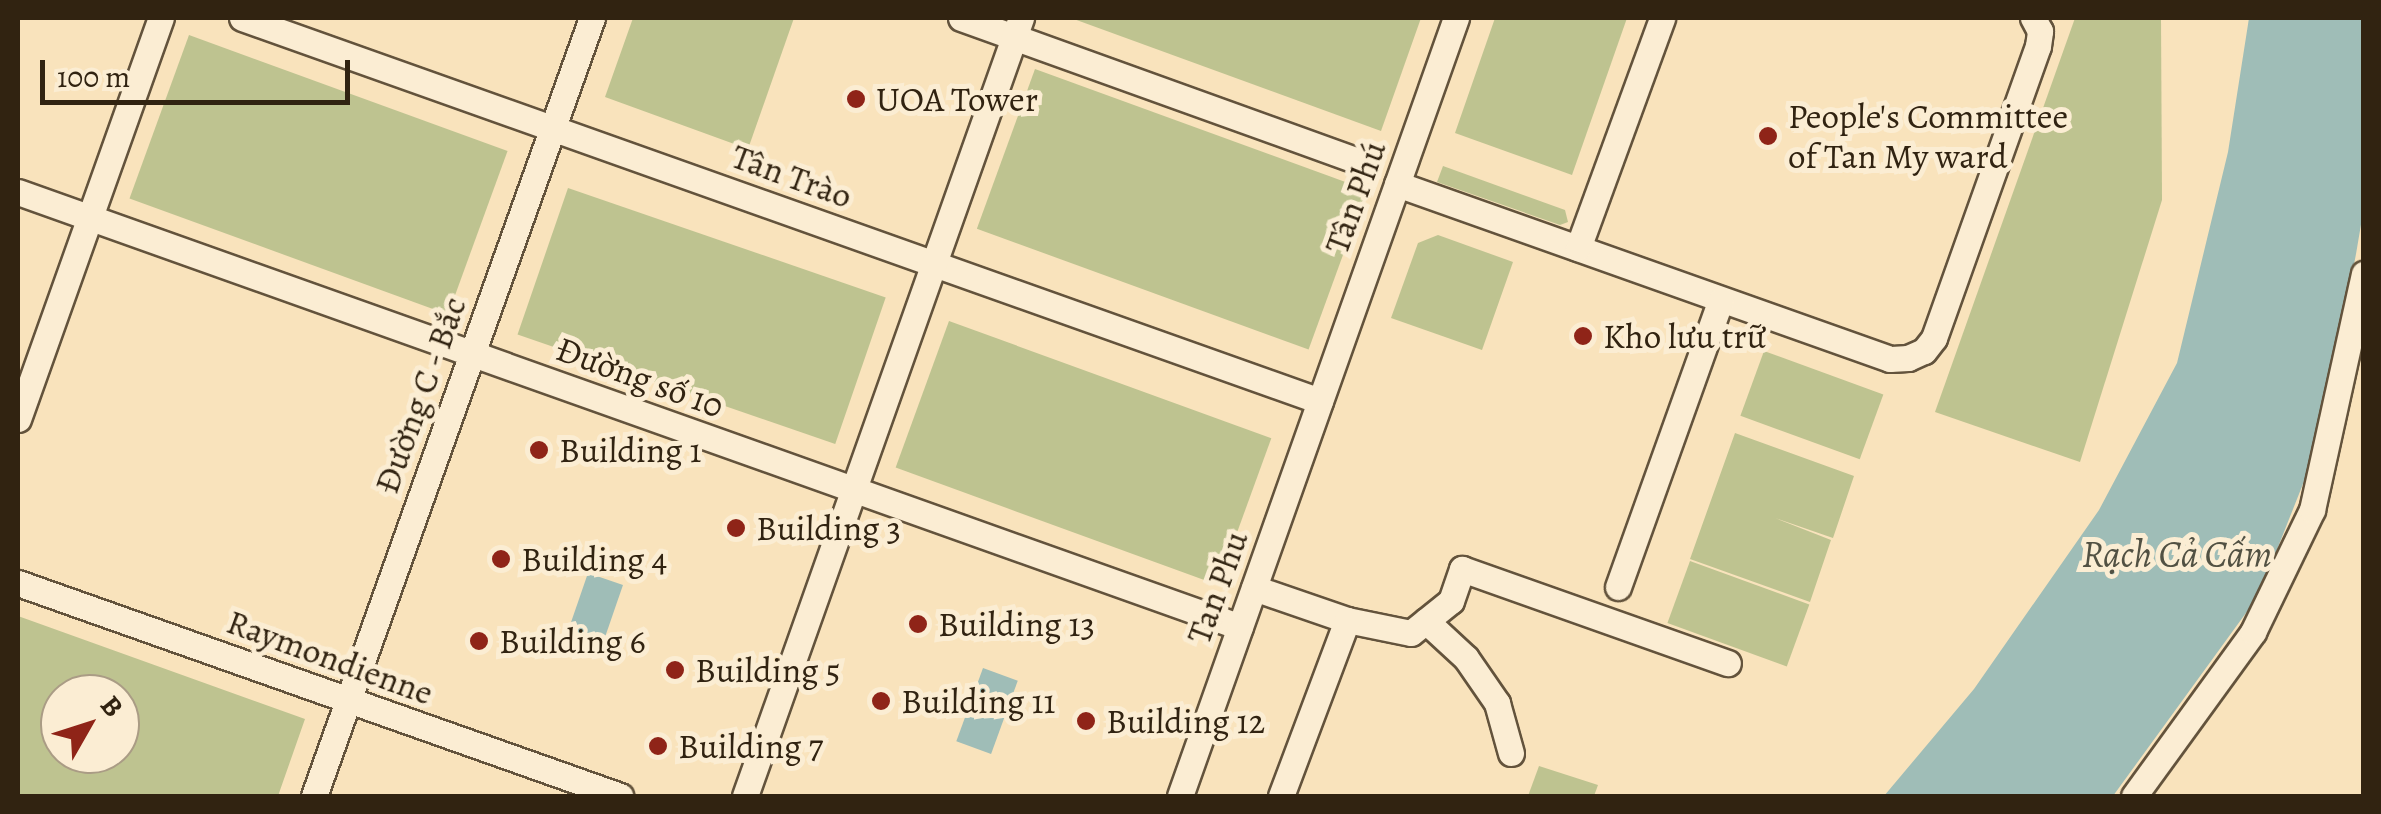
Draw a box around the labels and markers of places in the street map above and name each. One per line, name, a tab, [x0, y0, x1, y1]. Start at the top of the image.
place label: UOA Tower	[876, 78, 1038, 120]
marker: UOA Tower	[845, 88, 867, 110]
place label: People's Committee of Tan My ward	[1788, 95, 2068, 177]
marker: People's Committee of Tan My ward	[1757, 125, 1779, 147]
place label: Kho lưu trữ	[1603, 315, 1766, 357]
marker: Kho lưu trữ	[1572, 325, 1594, 347]
place label: Building 1	[559, 429, 702, 471]
marker: Building 1	[528, 439, 550, 461]
place label: Building 3	[756, 507, 901, 549]
marker: Building 3	[725, 517, 747, 539]
place label: Building 4	[521, 538, 667, 580]
marker: Building 4	[490, 548, 512, 570]
place label: Building 13	[938, 603, 1095, 645]
marker: Building 13	[907, 613, 929, 635]
place label: Building 6	[499, 620, 646, 662]
marker: Building 6	[468, 630, 490, 652]
place label: Building 5	[695, 649, 841, 691]
marker: Building 5	[664, 659, 686, 681]
place label: Building 11	[901, 680, 1055, 722]
marker: Building 11	[870, 690, 892, 712]
place label: Building 12	[1106, 700, 1265, 742]
marker: Building 12	[1075, 710, 1097, 732]
place label: Building 7	[678, 725, 823, 767]
marker: Building 7	[647, 735, 669, 757]

